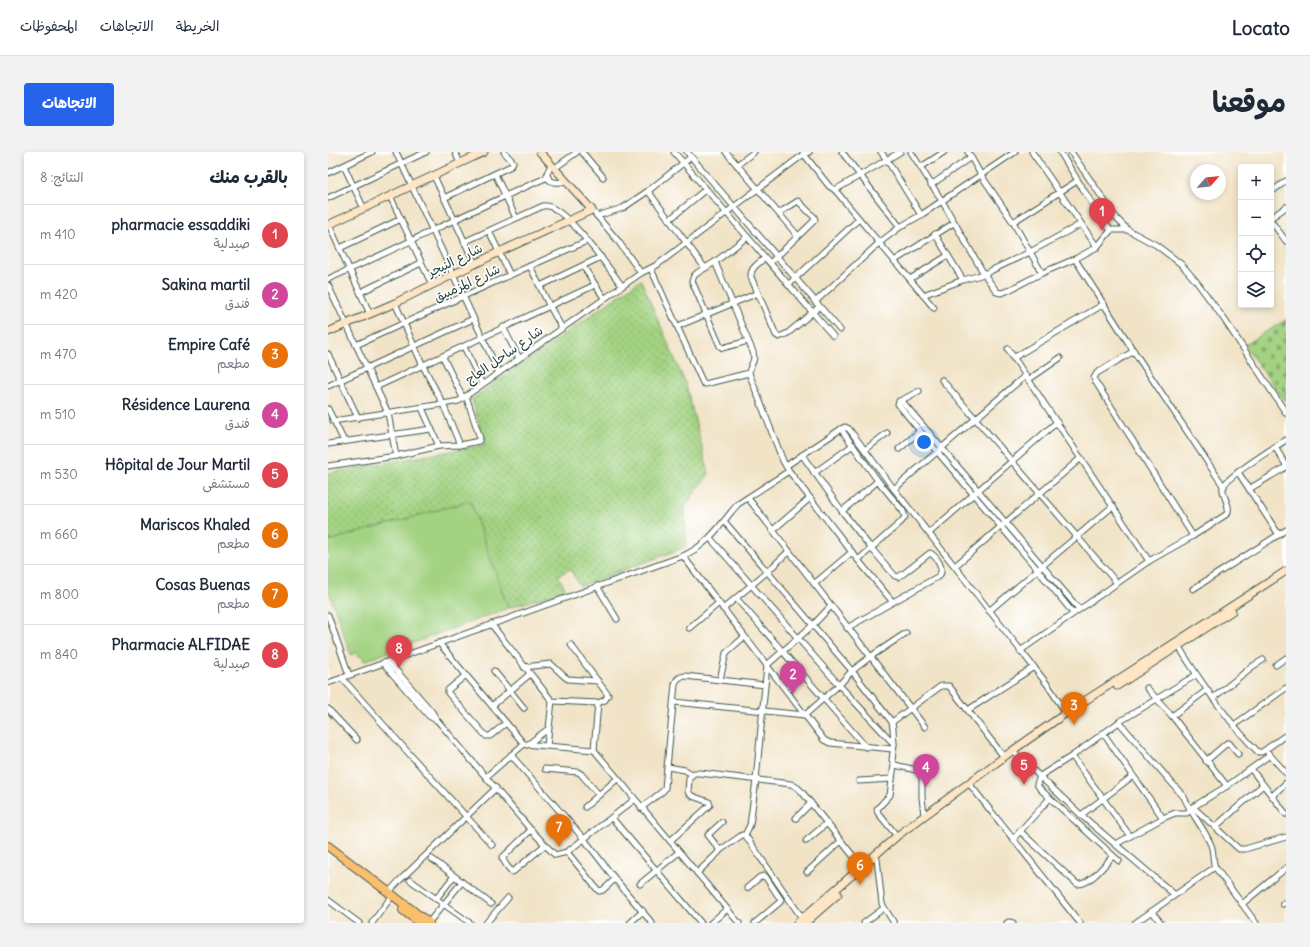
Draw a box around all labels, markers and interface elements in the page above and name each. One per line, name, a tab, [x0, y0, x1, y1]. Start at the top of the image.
text: Locato	[1232, 16, 1290, 40]
text: المحفوظات	[20, 17, 78, 35]
text: الاتجاهات	[100, 17, 154, 35]
text: الخريطة	[176, 17, 219, 35]
button: الاتجاهات	[24, 83, 114, 126]
text: موقعنا	[1212, 84, 1286, 120]
north arrow	[1190, 164, 1226, 200]
map controls	[1238, 164, 1274, 308]
button: +	[1238, 164, 1274, 200]
text: بالقرب منك	[209, 166, 288, 188]
text: النتائج: 8	[40, 169, 84, 186]
pin: 1	[1089, 198, 1115, 231]
button: −	[1238, 200, 1274, 236]
text: pharmacie essaddiki	[112, 215, 250, 234]
text: 410 m	[40, 226, 76, 243]
text: 1	[272, 226, 278, 243]
text: صيدلية	[213, 235, 250, 252]
button: locate	[1238, 236, 1274, 272]
street label: شارع النيجر	[424, 239, 486, 282]
street label: شارع المزمبيق	[431, 260, 503, 307]
button: layers	[1238, 272, 1274, 308]
text: Sakina martil	[162, 275, 250, 294]
text: 420 m	[40, 286, 78, 303]
text: 2	[271, 286, 279, 303]
text: فندق	[225, 295, 250, 312]
street label: شارع ساحل العاج	[462, 322, 547, 389]
text: Empire Café	[168, 335, 250, 354]
text: 470 m	[40, 346, 77, 363]
text: 3	[271, 346, 279, 363]
text: مطعم	[217, 355, 250, 372]
text: Résidence Laurena	[122, 395, 250, 414]
text: 510 m	[40, 406, 76, 423]
text: 4	[271, 406, 279, 423]
text: فندق	[225, 415, 250, 432]
your location	[914, 432, 934, 452]
text: Hôpital de Jour Martil	[105, 455, 250, 474]
text: 530 m	[40, 466, 78, 483]
text: 5	[271, 466, 279, 483]
text: مستشفى	[202, 475, 250, 492]
text: Mariscos Khaled	[140, 515, 250, 534]
text: 660 m	[40, 526, 78, 543]
text: 6	[271, 526, 279, 543]
text: مطعم	[217, 535, 250, 552]
text: Cosas Buenas	[155, 575, 250, 594]
text: 800 m	[40, 586, 79, 603]
text: 7	[272, 586, 278, 603]
text: مطعم	[217, 595, 250, 612]
text: Pharmacie ALFIDAE	[111, 635, 250, 654]
pin: 8	[386, 635, 412, 668]
text: 840 m	[40, 646, 78, 663]
text: 8	[271, 646, 279, 663]
text: صيدلية	[213, 655, 250, 672]
pin: 2	[780, 661, 806, 694]
pin: 3	[1061, 692, 1087, 725]
pin: 5	[1011, 752, 1037, 785]
pin: 4	[913, 754, 939, 787]
pin: 7	[546, 814, 572, 847]
pin: 6	[847, 852, 873, 885]

